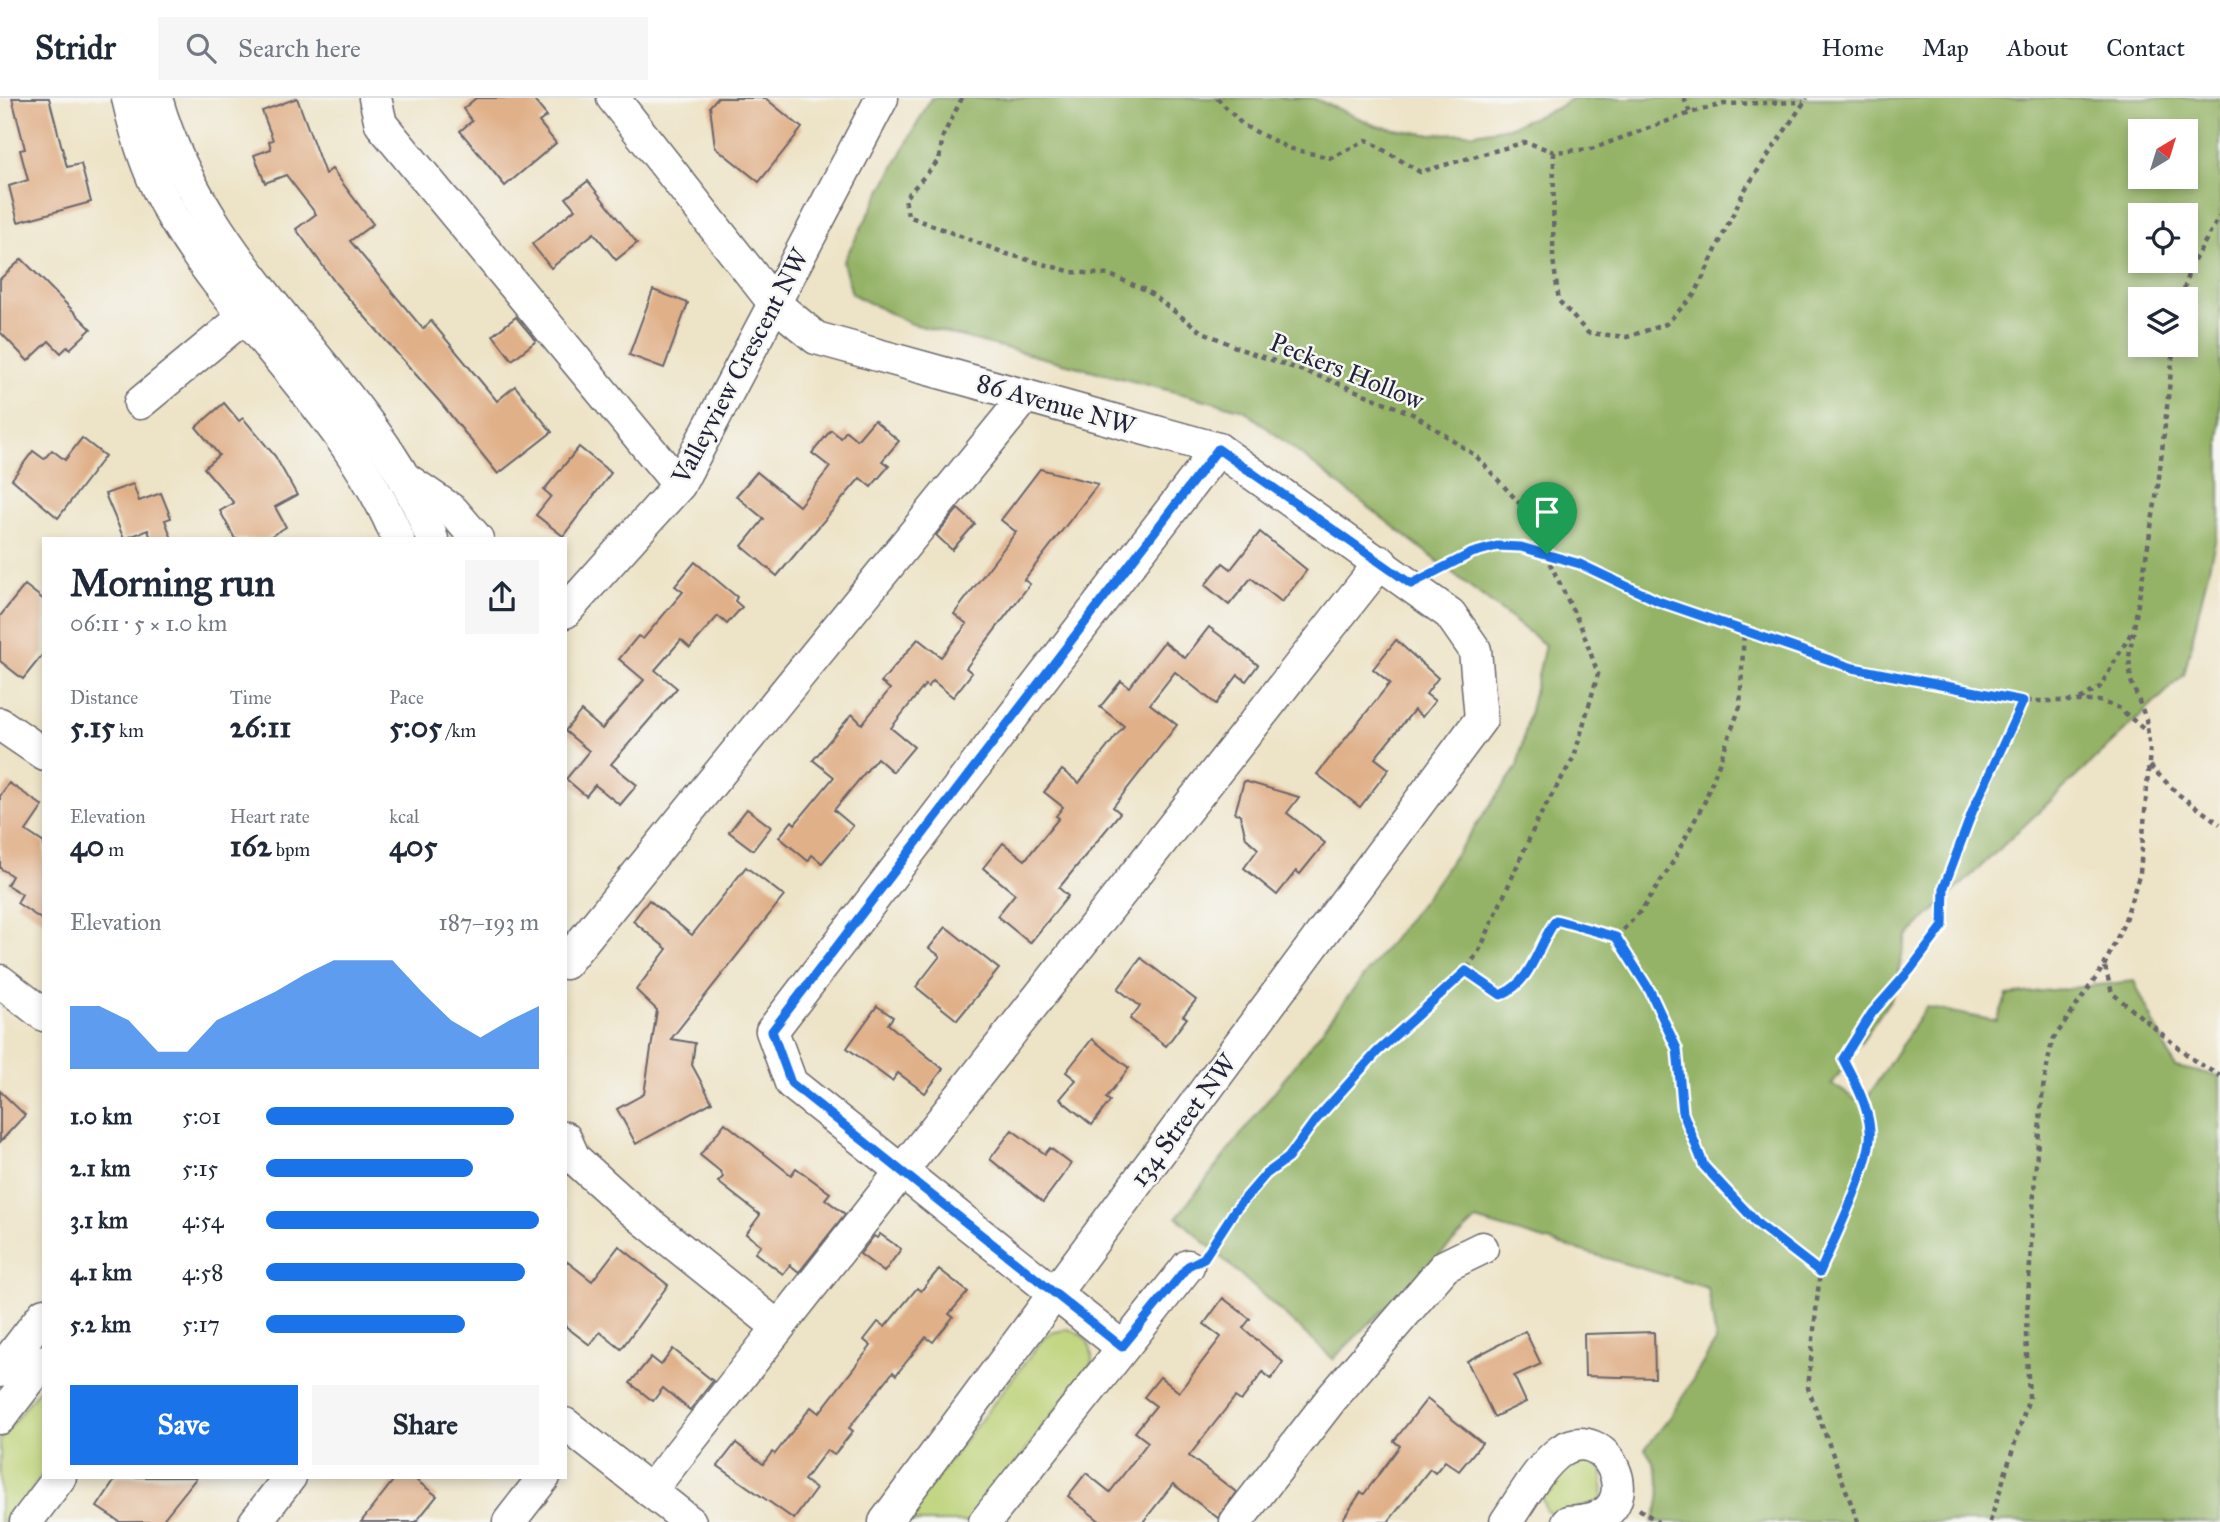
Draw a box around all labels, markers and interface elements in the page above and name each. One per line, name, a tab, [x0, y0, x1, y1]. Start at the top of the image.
search box	[158, 17, 648, 80]
text: Stridr	[35, 28, 116, 68]
icon: search	[182, 29, 220, 67]
text: Search here	[238, 32, 361, 64]
text: Home	[1821, 33, 1884, 63]
text: Map	[1922, 33, 1969, 63]
text: About	[2007, 33, 2068, 63]
text: Contact	[2106, 33, 2185, 63]
north arrow	[2128, 119, 2198, 189]
map controls	[2128, 119, 2198, 357]
button: locate	[2128, 203, 2198, 273]
street label: Valleyview Crescent NW	[664, 242, 816, 490]
button: layers	[2128, 287, 2198, 357]
street label: Peckers Hollow	[1265, 326, 1430, 417]
street label: 86 Avenue NW	[973, 366, 1140, 442]
pin	[1517, 482, 1577, 554]
icon: arrive	[1528, 493, 1566, 531]
text: Morning run	[70, 560, 275, 606]
button: share	[465, 560, 539, 634]
text: 06:11 · 5 × 1.0 km	[70, 609, 227, 637]
text: Distance	[70, 686, 138, 709]
text: Time	[230, 686, 272, 709]
text: Pace	[389, 686, 424, 709]
text: 5.15	[70, 709, 115, 745]
text: 26:11	[230, 709, 291, 745]
text: 5:05	[389, 709, 442, 745]
text: km	[115, 719, 144, 742]
text: /km	[442, 719, 476, 742]
text: Elevation	[70, 805, 145, 828]
text: Heart rate	[230, 805, 310, 828]
text: kcal	[389, 805, 419, 828]
text: 40	[70, 828, 104, 864]
text: 162	[230, 828, 272, 864]
text: 405	[389, 828, 437, 864]
text: m	[104, 838, 124, 861]
text: bpm	[272, 838, 310, 861]
text: Elevation	[70, 908, 161, 936]
text: 187–193 m	[439, 908, 539, 936]
street label: 134 Street NW	[1123, 1046, 1244, 1193]
text: 1.0 km	[70, 1102, 132, 1130]
text: 5:01	[182, 1102, 221, 1130]
text: 2.1 km	[70, 1154, 131, 1182]
text: 5:15	[182, 1154, 218, 1182]
text: 3.1 km	[70, 1206, 128, 1234]
text: 4:54	[182, 1206, 224, 1234]
text: 4.1 km	[70, 1258, 132, 1286]
text: 4:58	[182, 1258, 224, 1286]
text: 5.2 km	[70, 1310, 131, 1338]
text: 5:17	[182, 1310, 220, 1338]
button: Save	[70, 1385, 298, 1465]
button: Share	[312, 1385, 539, 1465]

